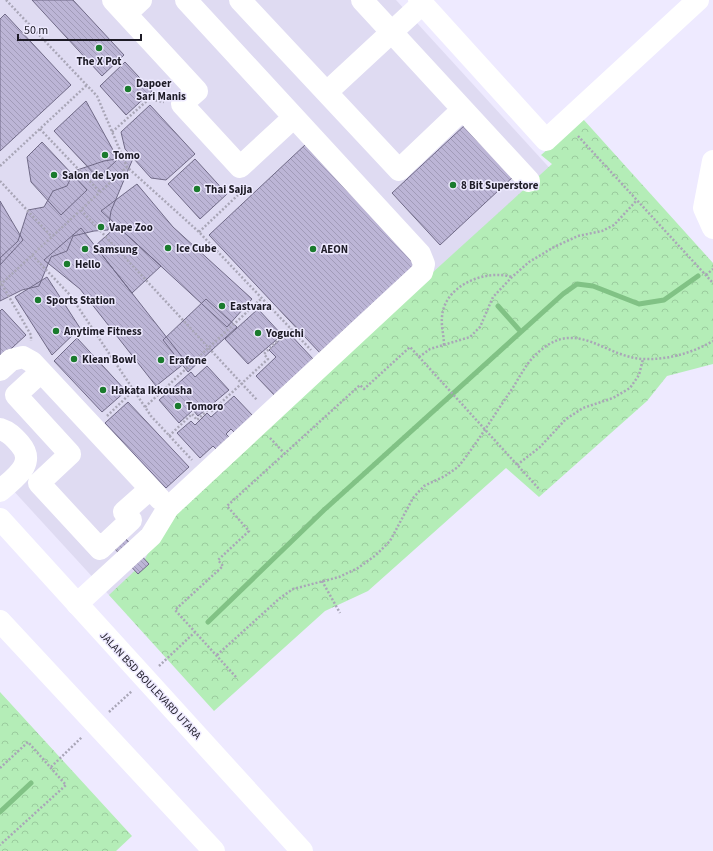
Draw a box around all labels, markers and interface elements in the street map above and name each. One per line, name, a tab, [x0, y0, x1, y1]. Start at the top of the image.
scale bar	[18, 16, 141, 42]
text: 50 m	[24, 22, 48, 39]
marker: The X Pot	[94, 43, 104, 53]
place label: The X Pot	[76, 54, 122, 69]
place label: Dapoer Sari Manis	[136, 76, 186, 104]
marker: Dapoer Sari Manis	[123, 84, 133, 94]
place label: Tomo	[113, 148, 140, 163]
marker: Tomo	[100, 150, 110, 160]
place label: Salon de Lyon	[62, 168, 129, 183]
marker: Salon de Lyon	[49, 170, 59, 180]
place label: 8 Bit Superstore	[461, 178, 539, 193]
marker: 8 Bit Superstore	[448, 180, 458, 190]
place label: Thai Sajja	[205, 182, 252, 197]
marker: Thai Sajja	[192, 184, 202, 194]
place label: Vape Zoo	[108, 220, 153, 235]
marker: Vape Zoo	[96, 222, 106, 232]
place label: Ice Cube	[176, 241, 217, 256]
place label: Samsung	[93, 242, 138, 257]
place label: AEON	[320, 242, 348, 257]
marker: Ice Cube	[163, 243, 173, 253]
marker: Samsung	[80, 244, 90, 254]
marker: AEON	[308, 244, 318, 254]
place label: Hello	[75, 257, 101, 272]
marker: Hello	[62, 259, 72, 269]
place label: Sports Station	[46, 293, 115, 308]
marker: Sports Station	[33, 295, 43, 305]
place label: Eastvara	[230, 299, 272, 314]
marker: Eastvara	[217, 301, 227, 311]
place label: Anytime Fitness	[63, 324, 142, 339]
marker: Anytime Fitness	[51, 326, 61, 336]
place label: Yoguchi	[265, 326, 304, 341]
marker: Yoguchi	[253, 328, 263, 338]
place label: Klean Bowl	[82, 352, 137, 367]
place label: Erafone	[169, 353, 207, 368]
marker: Klean Bowl	[69, 354, 79, 364]
marker: Erafone	[156, 355, 166, 365]
place label: Hakata Ikkousha	[111, 383, 192, 398]
marker: Hakata Ikkousha	[98, 385, 108, 395]
place label: Tomoro	[186, 399, 223, 414]
marker: Tomoro	[173, 401, 183, 411]
street label: JALAN BSD BOULEVARD UTARA	[97, 628, 205, 743]

